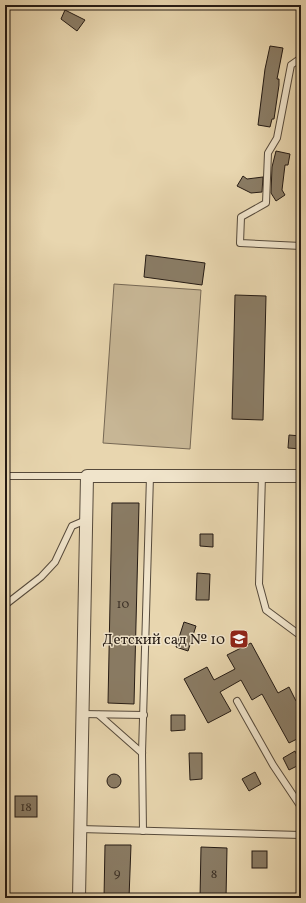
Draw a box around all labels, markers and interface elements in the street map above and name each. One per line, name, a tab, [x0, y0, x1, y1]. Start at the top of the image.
house number: 10	[117, 596, 130, 614]
school or university icon: Детский сад № 10	[228, 628, 250, 650]
place label: Детский сад № 10	[103, 630, 225, 651]
house number: 18	[20, 799, 32, 817]
house number: 9	[114, 865, 121, 883]
house number: 8	[211, 866, 217, 884]

